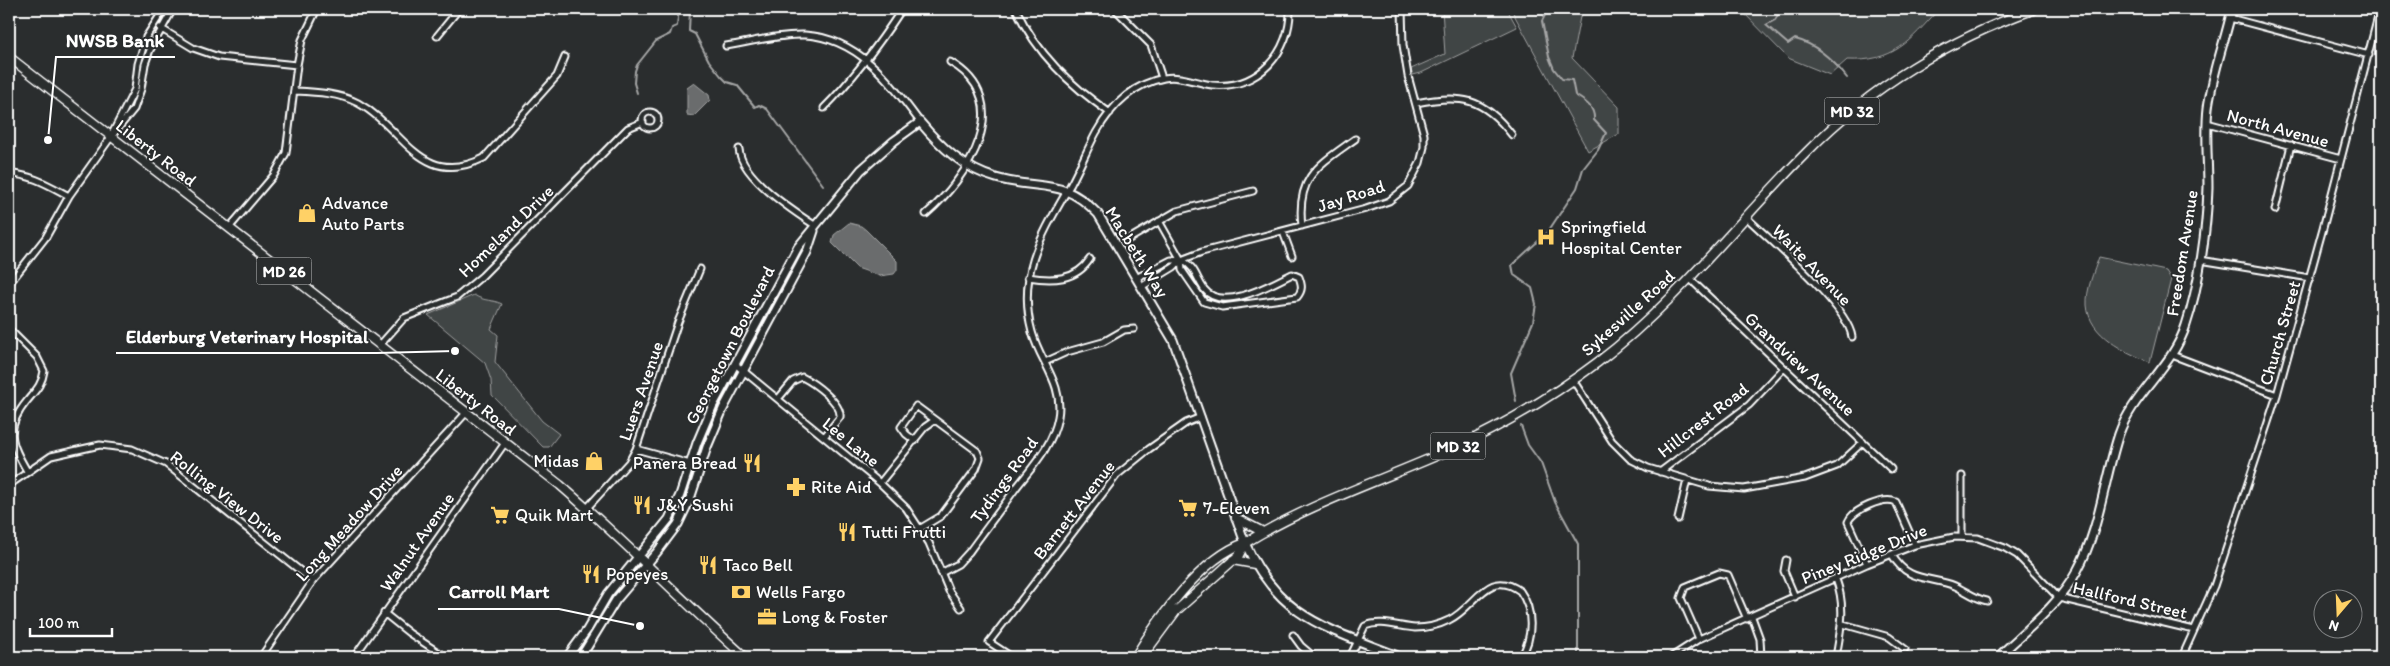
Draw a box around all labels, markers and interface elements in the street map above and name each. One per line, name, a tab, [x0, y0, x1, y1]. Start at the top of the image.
callout: NWSB Bank	[56, 23, 175, 57]
text: NWSB Bank	[66, 29, 165, 52]
road number: MD 32	[1824, 98, 1880, 124]
street label: North Avenue	[2224, 104, 2332, 152]
street label: Liberty Road	[111, 115, 201, 192]
street label: Jay Road	[1315, 175, 1388, 217]
street label: Homeland Drive	[454, 180, 558, 282]
street label: Freedom Avenue	[2161, 188, 2203, 318]
place label: Advance Auto Parts	[322, 192, 404, 235]
shop icon: Advance Auto Parts	[296, 202, 318, 224]
street label: Macbeth Way	[1100, 202, 1174, 302]
place label: Springfield Hospital Center	[1561, 216, 1682, 259]
street label: Waite Avenue	[1767, 219, 1857, 311]
hospital icon: Springfield Hospital Center	[1535, 226, 1557, 248]
road number: MD 26	[256, 258, 312, 284]
street label: Georgetown Boulevard	[680, 262, 780, 428]
street label: Sykesville Road	[1576, 265, 1680, 361]
street label: Church Street	[2255, 278, 2306, 388]
street label: Grandview Avenue	[1740, 307, 1860, 421]
callout: Elderburg Veterinary Hospital	[116, 319, 377, 353]
text: Elderburg Veterinary Hospital	[126, 325, 369, 348]
street label: Luers Avenue	[614, 338, 668, 444]
street label: Liberty Road	[431, 364, 521, 441]
street label: Hillcrest Road	[1653, 378, 1753, 462]
street label: Lee Lane	[818, 412, 884, 472]
street label: Tydings Road	[965, 432, 1043, 528]
road number: MD 32	[1430, 432, 1486, 460]
street label: Rolling View Drive	[166, 446, 288, 548]
place label: Midas	[533, 450, 579, 472]
shop icon: Midas	[583, 450, 605, 472]
place label: Panera Bread	[633, 452, 737, 474]
restaurant icon: Panera Bread	[741, 452, 763, 474]
street label: Barnett Avenue	[1028, 456, 1120, 564]
street label: Long Meadow Drive	[291, 460, 407, 586]
pharmacy icon: Rite Aid	[785, 476, 807, 498]
place label: Rite Aid	[811, 476, 872, 498]
street label: Walnut Avenue	[375, 488, 459, 596]
restaurant icon: J&Y Sushi	[631, 494, 653, 516]
place label: J&Y Sushi	[657, 494, 734, 516]
supermarket icon: 7-Eleven	[1177, 497, 1199, 519]
place label: 7-Eleven	[1203, 497, 1270, 519]
supermarket icon: Quik Mart	[489, 504, 511, 526]
place label: Quik Mart	[515, 504, 594, 526]
street label: Piney Ridge Drive	[1798, 519, 1930, 589]
restaurant icon: Tutti Frutti	[836, 521, 858, 543]
place label: Tutti Frutti	[862, 521, 946, 543]
restaurant icon: Taco Bell	[697, 554, 719, 576]
place label: Taco Bell	[723, 554, 793, 576]
restaurant icon: Popeyes	[580, 563, 602, 585]
place label: Popeyes	[606, 563, 668, 585]
callout: Carroll Mart	[438, 575, 559, 609]
street label: Hallford Street	[2071, 576, 2190, 624]
text: Carroll Mart	[449, 580, 549, 603]
bank icon: Wells Fargo	[730, 581, 752, 603]
place label: Wells Fargo	[756, 581, 845, 603]
north arrow	[2312, 588, 2362, 638]
scale bar	[30, 606, 112, 638]
office icon: Long & Foster	[756, 606, 778, 628]
place label: Long & Foster	[782, 606, 888, 628]
text: 100 m	[38, 614, 80, 632]
text: N	[2327, 616, 2341, 635]

